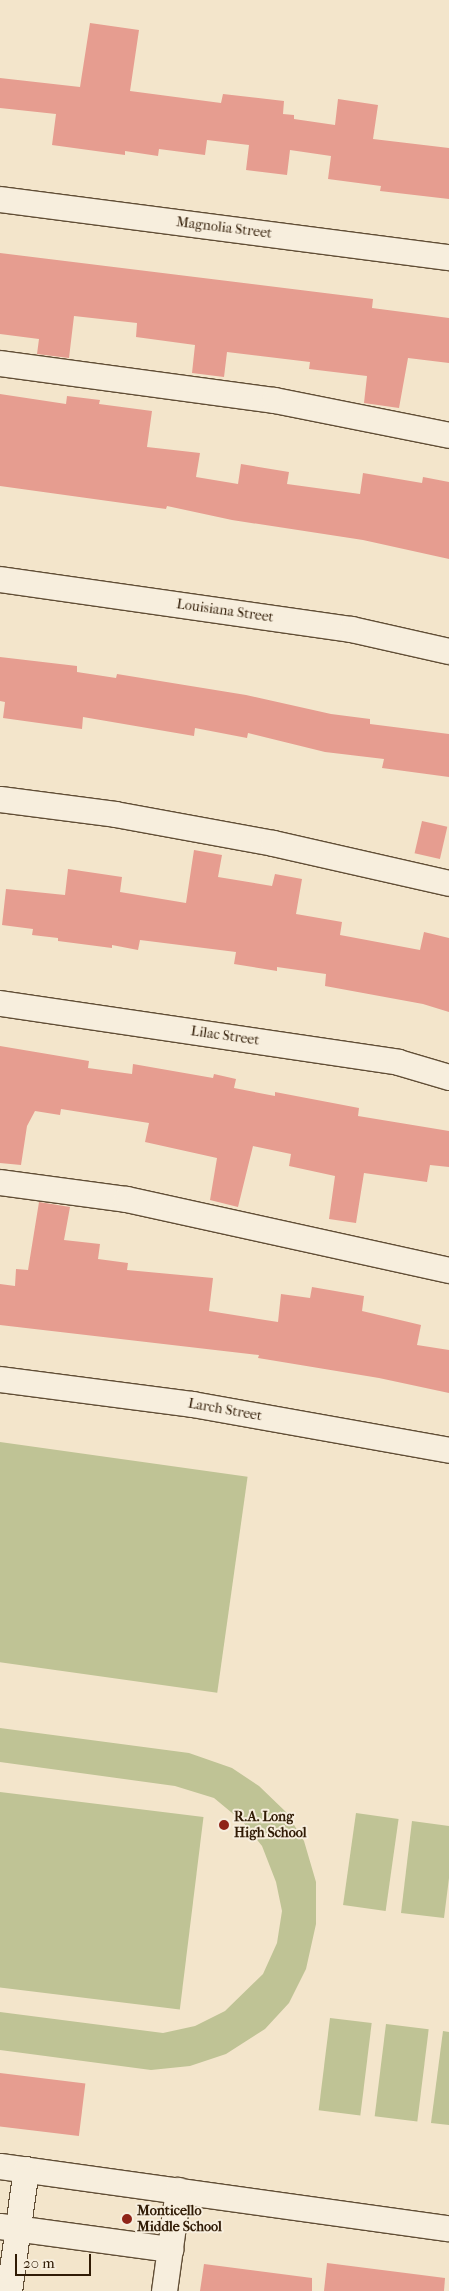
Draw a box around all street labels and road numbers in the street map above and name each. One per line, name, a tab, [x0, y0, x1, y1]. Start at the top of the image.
street label: Magnolia Street	[175, 214, 273, 242]
street label: Louisiana Street	[175, 596, 275, 626]
street label: Lilac Street	[190, 1023, 260, 1049]
street label: Larch Street	[187, 1395, 263, 1425]

